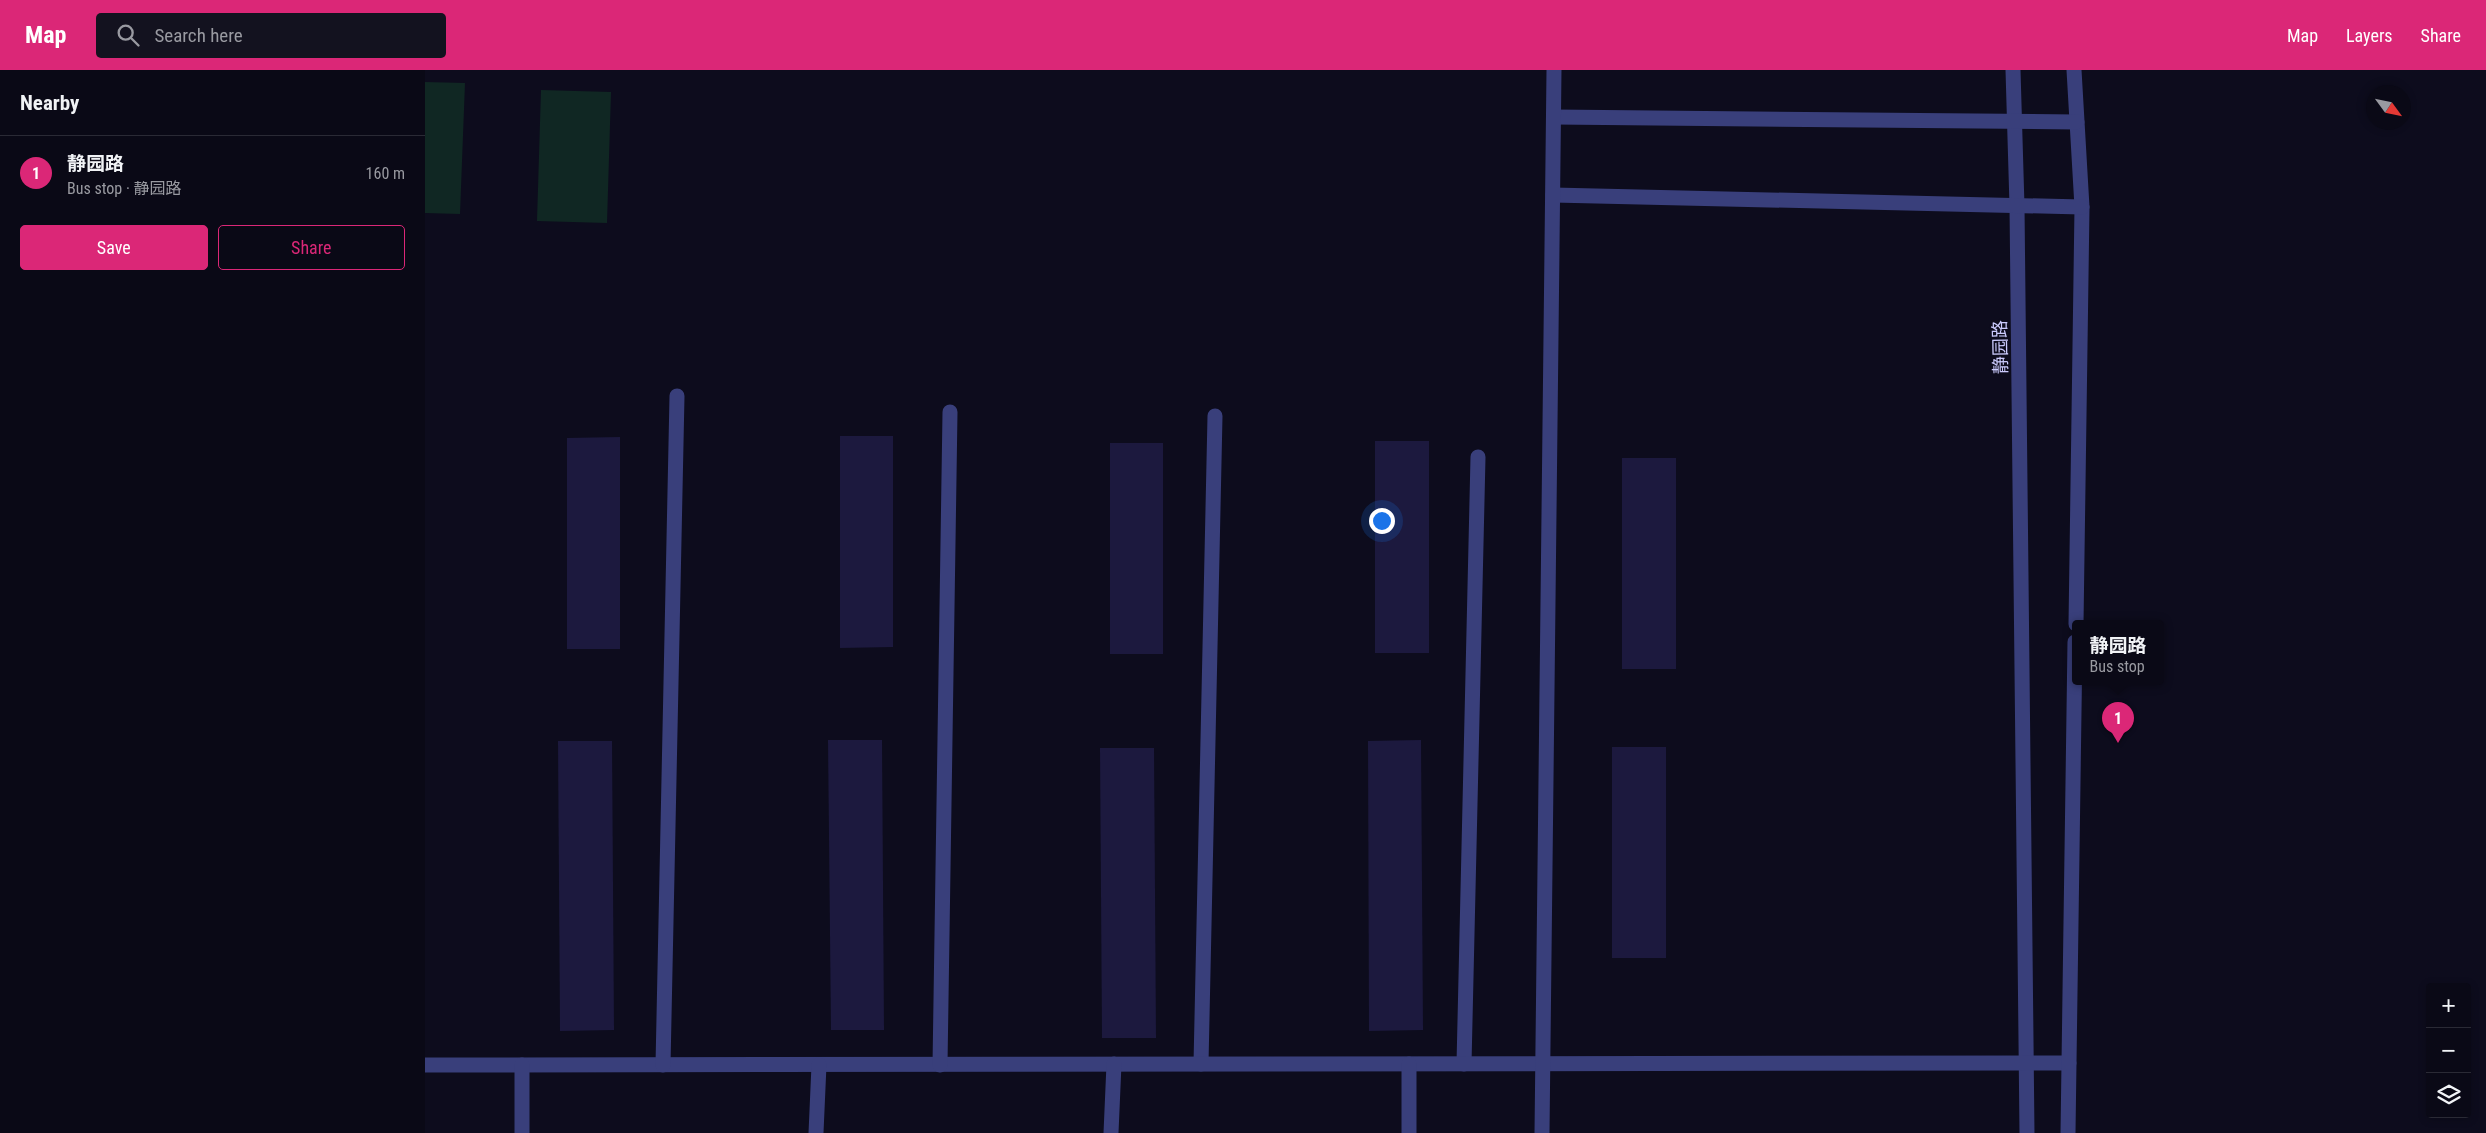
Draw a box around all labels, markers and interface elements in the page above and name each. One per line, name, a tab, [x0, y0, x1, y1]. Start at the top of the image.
search box	[96, 13, 446, 58]
text: Map	[25, 21, 66, 49]
icon: search	[114, 21, 142, 49]
text: Search here	[154, 24, 243, 47]
text: Map	[2287, 25, 2318, 46]
text: Layers	[2346, 25, 2393, 46]
text: Share	[2421, 25, 2461, 46]
north arrow	[2366, 85, 2411, 130]
text: Nearby	[20, 91, 79, 115]
text: 静园路	[67, 152, 124, 175]
text: 1	[32, 164, 40, 183]
text: 160 m	[366, 164, 405, 183]
text: Bus stop · 静园路	[67, 179, 181, 198]
button: Save	[20, 225, 208, 270]
button: Share	[218, 225, 405, 270]
street label: 静园路	[1989, 320, 2011, 374]
your location	[1369, 508, 1395, 534]
popup	[2072, 620, 2164, 685]
text: 静园路	[2089, 634, 2147, 657]
text: Bus stop	[2089, 657, 2145, 676]
pin: 1	[2102, 702, 2134, 743]
map controls	[2426, 983, 2471, 1118]
button: +	[2426, 983, 2471, 1028]
button: −	[2426, 1028, 2471, 1073]
button: layers	[2426, 1073, 2471, 1118]

